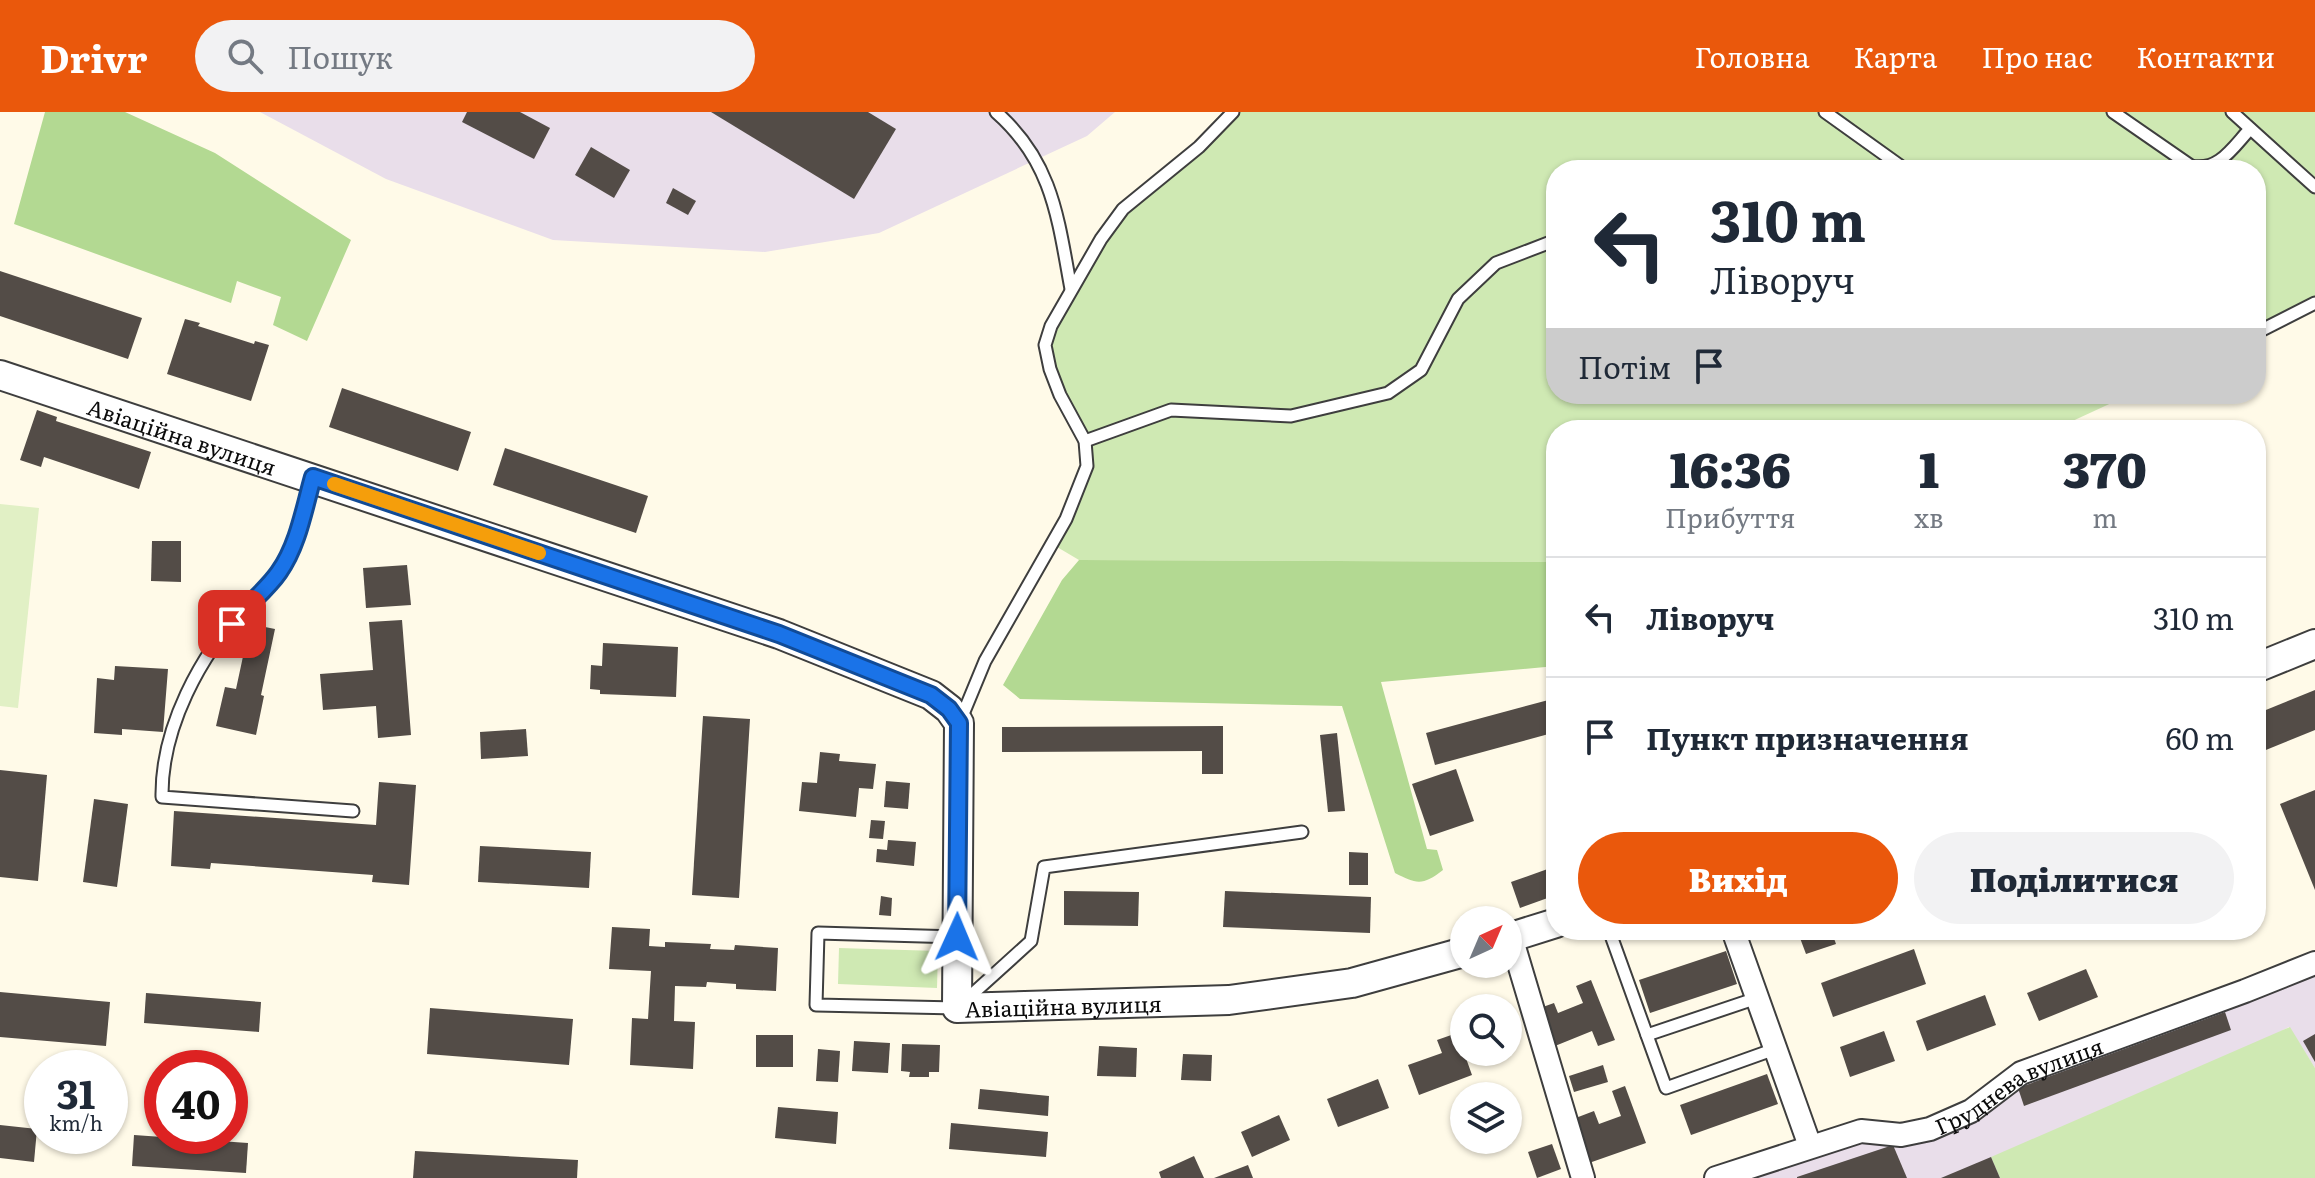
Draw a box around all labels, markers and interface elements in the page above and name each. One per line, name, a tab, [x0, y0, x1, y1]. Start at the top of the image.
search box	[195, 20, 755, 92]
text: Drivr	[40, 28, 147, 85]
icon: search	[223, 34, 267, 78]
text: Пошук	[287, 34, 393, 78]
text: Головна	[1695, 35, 1810, 77]
text: Карта	[1854, 35, 1937, 77]
text: Про нас	[1981, 35, 2092, 77]
text: Контакти	[2136, 35, 2275, 77]
text: 310 m	[1710, 176, 1866, 259]
icon: left	[1578, 192, 1682, 296]
text: Ліворуч	[1710, 252, 1855, 305]
text: Потім	[1578, 344, 1671, 388]
icon: arrive	[1687, 344, 1731, 388]
street label: Авіаційна вулиця	[83, 389, 281, 482]
text: 16:36	[1669, 432, 1791, 503]
text: 1	[1919, 432, 1939, 503]
text: 370	[2063, 432, 2147, 503]
text: Прибуття	[1665, 497, 1795, 536]
text: хв	[1914, 497, 1944, 536]
text: m	[2092, 497, 2117, 536]
pin	[198, 590, 266, 658]
icon: left	[1578, 595, 1622, 639]
text: Ліворуч	[1646, 595, 1774, 639]
text: 310 m	[2153, 595, 2234, 639]
icon: arrive	[210, 602, 254, 646]
icon: arrive	[1578, 715, 1622, 759]
text: Пункт призначення	[1646, 715, 1969, 759]
text: 60 m	[2165, 715, 2234, 759]
button: Вихід	[1578, 832, 1898, 924]
button: Поділитися	[1914, 832, 2234, 924]
position arrow	[915, 895, 999, 979]
north arrow	[1450, 906, 1522, 978]
map controls	[1450, 906, 1522, 1154]
street label: Авіаційна вулиця	[964, 985, 1162, 1024]
button: search	[1450, 994, 1522, 1066]
street label: Груднева вулиця	[1929, 1028, 2107, 1142]
speed limit sign: 40	[144, 1050, 248, 1154]
text: 31	[57, 1062, 95, 1121]
button: layers	[1450, 1082, 1522, 1154]
text: km/h	[49, 1107, 103, 1137]

